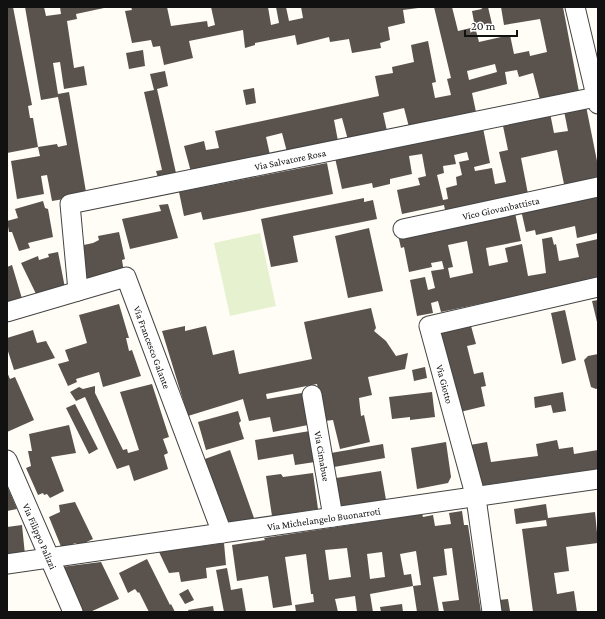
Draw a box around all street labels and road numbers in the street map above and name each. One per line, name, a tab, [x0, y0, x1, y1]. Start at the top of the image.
street label: Via Salvatore Rosa	[254, 147, 327, 172]
street label: Vico Giovanbattista	[461, 195, 541, 222]
street label: Via Francesco Galante	[131, 304, 173, 391]
street label: Via Giotto	[434, 363, 455, 405]
street label: Via Cimabue	[312, 430, 332, 483]
street label: Via Filippo Palizzi	[20, 502, 59, 571]
street label: Via Michelangelo Buonarroti	[266, 505, 382, 533]

